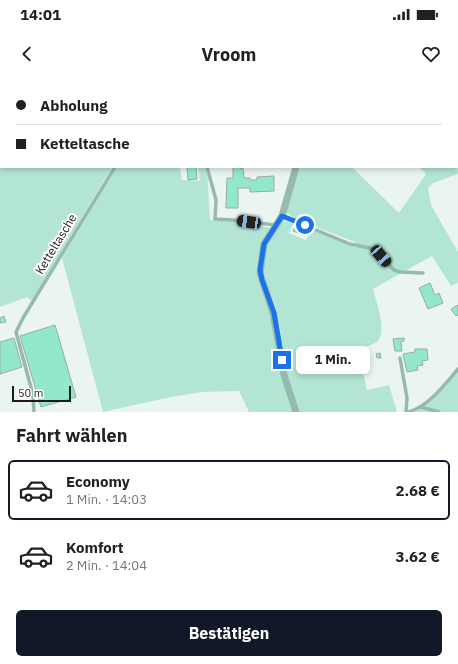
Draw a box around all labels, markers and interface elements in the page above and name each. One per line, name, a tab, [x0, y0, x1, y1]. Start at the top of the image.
text: 14:01	[20, 5, 61, 24]
icon: back	[16, 43, 38, 65]
text: Vroom	[202, 43, 256, 66]
icon: heart	[420, 43, 442, 65]
text: Abholung	[40, 96, 108, 115]
text: Ketteltasche	[40, 134, 130, 153]
street label: Ketteltasche	[32, 210, 80, 277]
car	[236, 214, 262, 230]
route start	[296, 216, 314, 234]
car	[369, 243, 393, 269]
callout: 1 Min.	[296, 346, 370, 374]
route end	[273, 351, 291, 369]
text: 1 Min.	[314, 351, 352, 368]
scale bar	[12, 384, 71, 403]
text: 50 m	[18, 386, 43, 400]
text: Fahrt wählen	[16, 424, 127, 447]
icon: car	[18, 472, 54, 508]
text: Economy	[66, 472, 130, 491]
text: 2.68 €	[395, 481, 440, 500]
text: 1 Min. · 14:03	[66, 491, 147, 508]
icon: car	[18, 538, 54, 574]
text: Komfort	[66, 538, 124, 557]
text: 3.62 €	[395, 547, 440, 566]
text: 2 Min. · 14:04	[66, 557, 147, 574]
button: Bestätigen	[16, 610, 442, 656]

